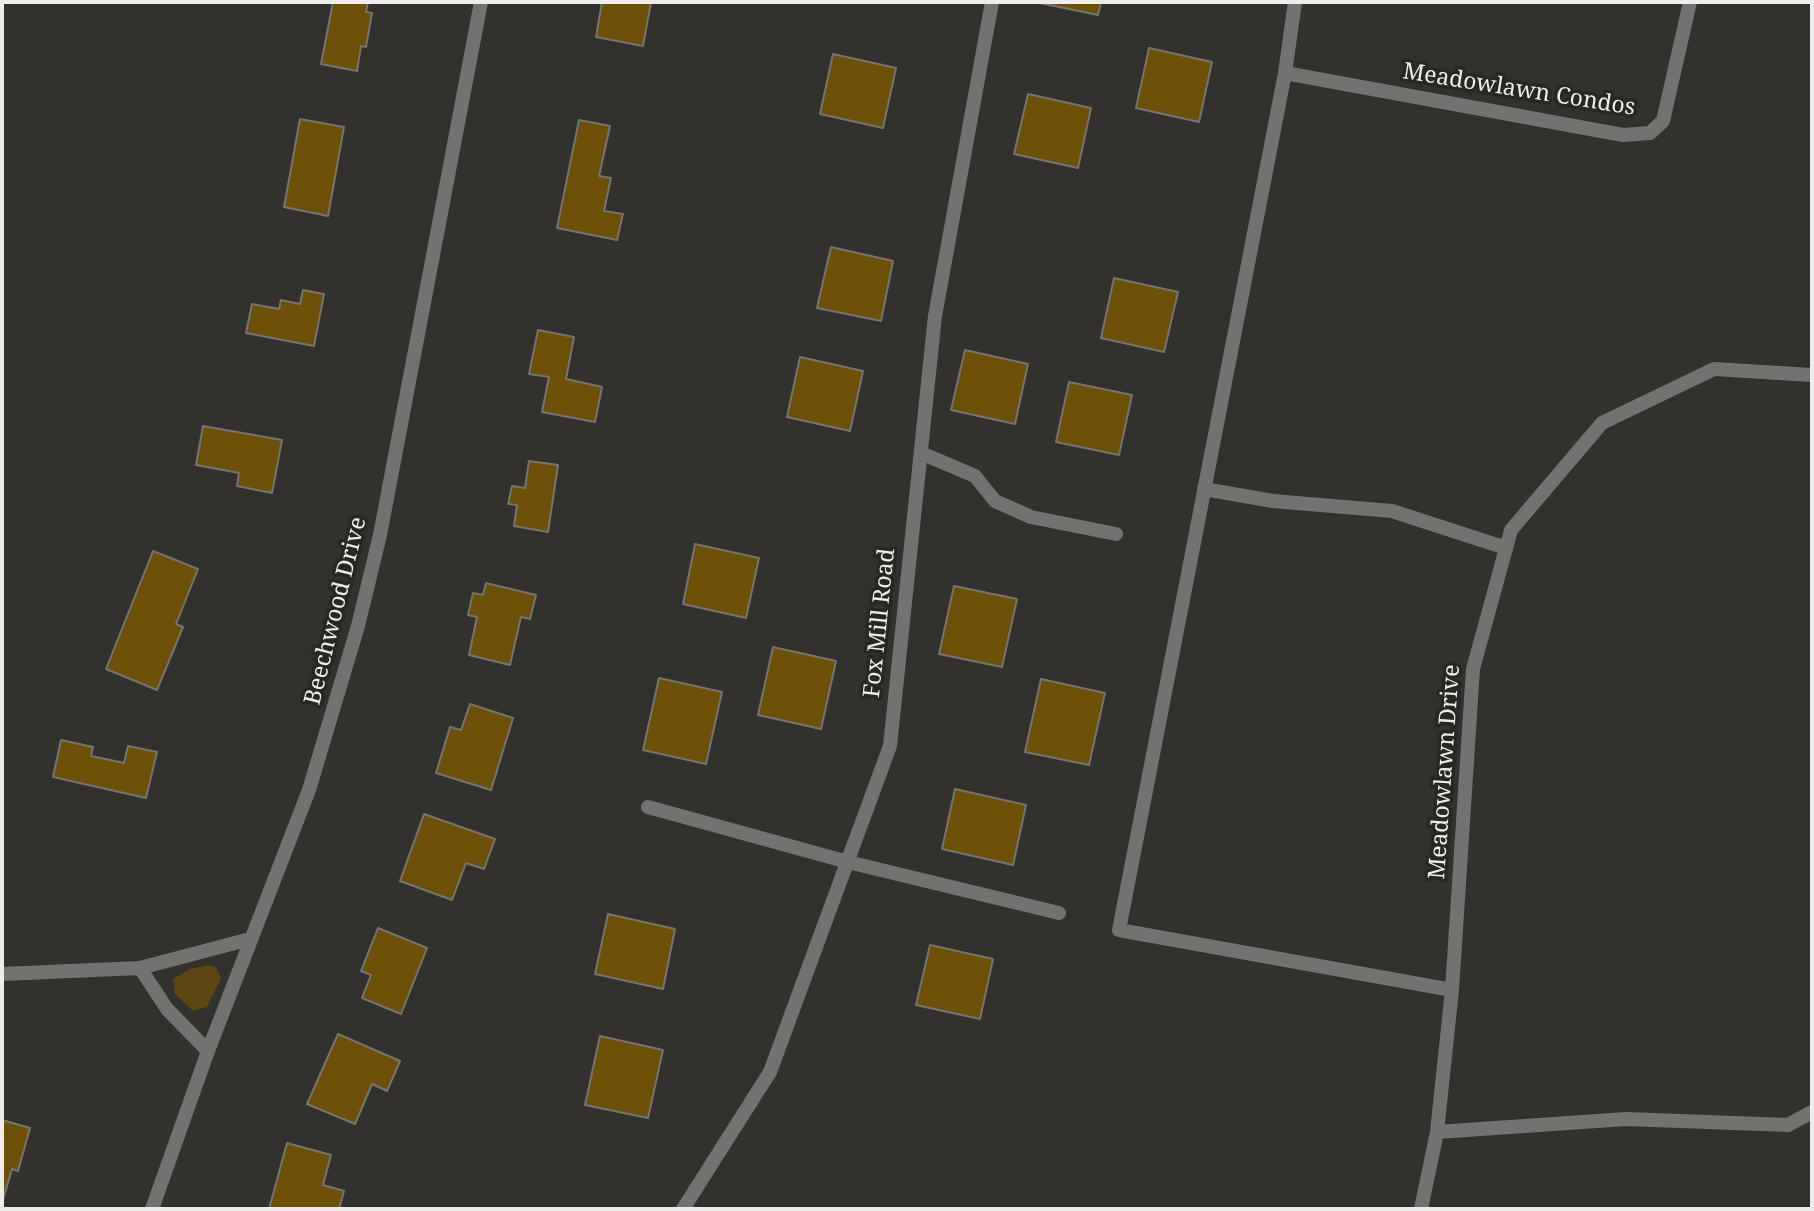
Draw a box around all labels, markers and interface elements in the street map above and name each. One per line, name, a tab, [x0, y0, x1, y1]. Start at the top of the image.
street label: Meadowlawn Condos	[1401, 58, 1637, 122]
street label: Beechwood Drive	[299, 514, 373, 708]
street label: Fox Mill Road	[858, 547, 902, 699]
street label: Meadowlawn Drive	[1424, 664, 1466, 880]

